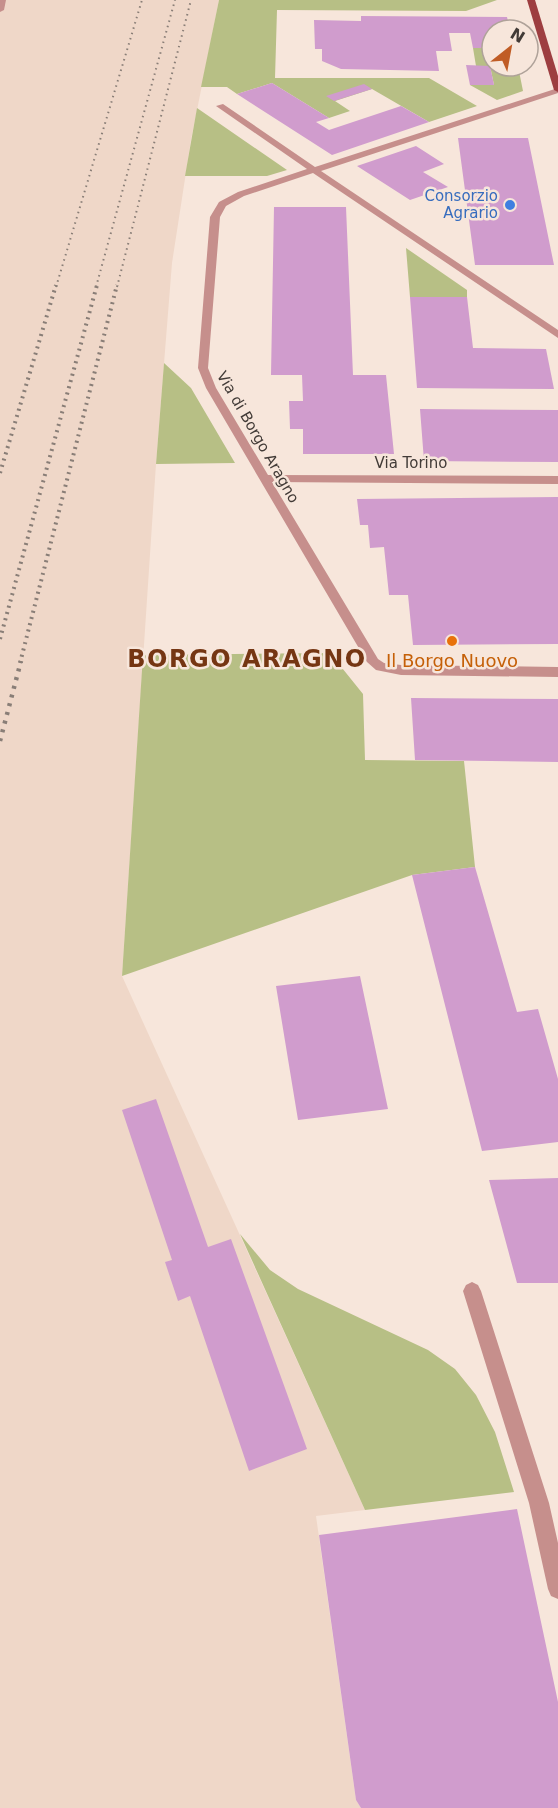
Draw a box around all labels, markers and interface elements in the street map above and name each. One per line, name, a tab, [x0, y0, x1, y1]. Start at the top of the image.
north arrow	[480, 18, 540, 78]
text: N	[507, 24, 528, 47]
place label: Consorzio Agrario	[424, 187, 498, 222]
marker: Consorzio Agrario	[503, 198, 517, 212]
street label: Via di Borgo Aragno	[213, 368, 303, 506]
street label: Via Torino	[375, 454, 447, 472]
marker: Il Borgo Nuovo	[445, 634, 459, 648]
district label: BORGO ARAGNO	[127, 645, 367, 673]
place label: Il Borgo Nuovo	[386, 650, 518, 671]

